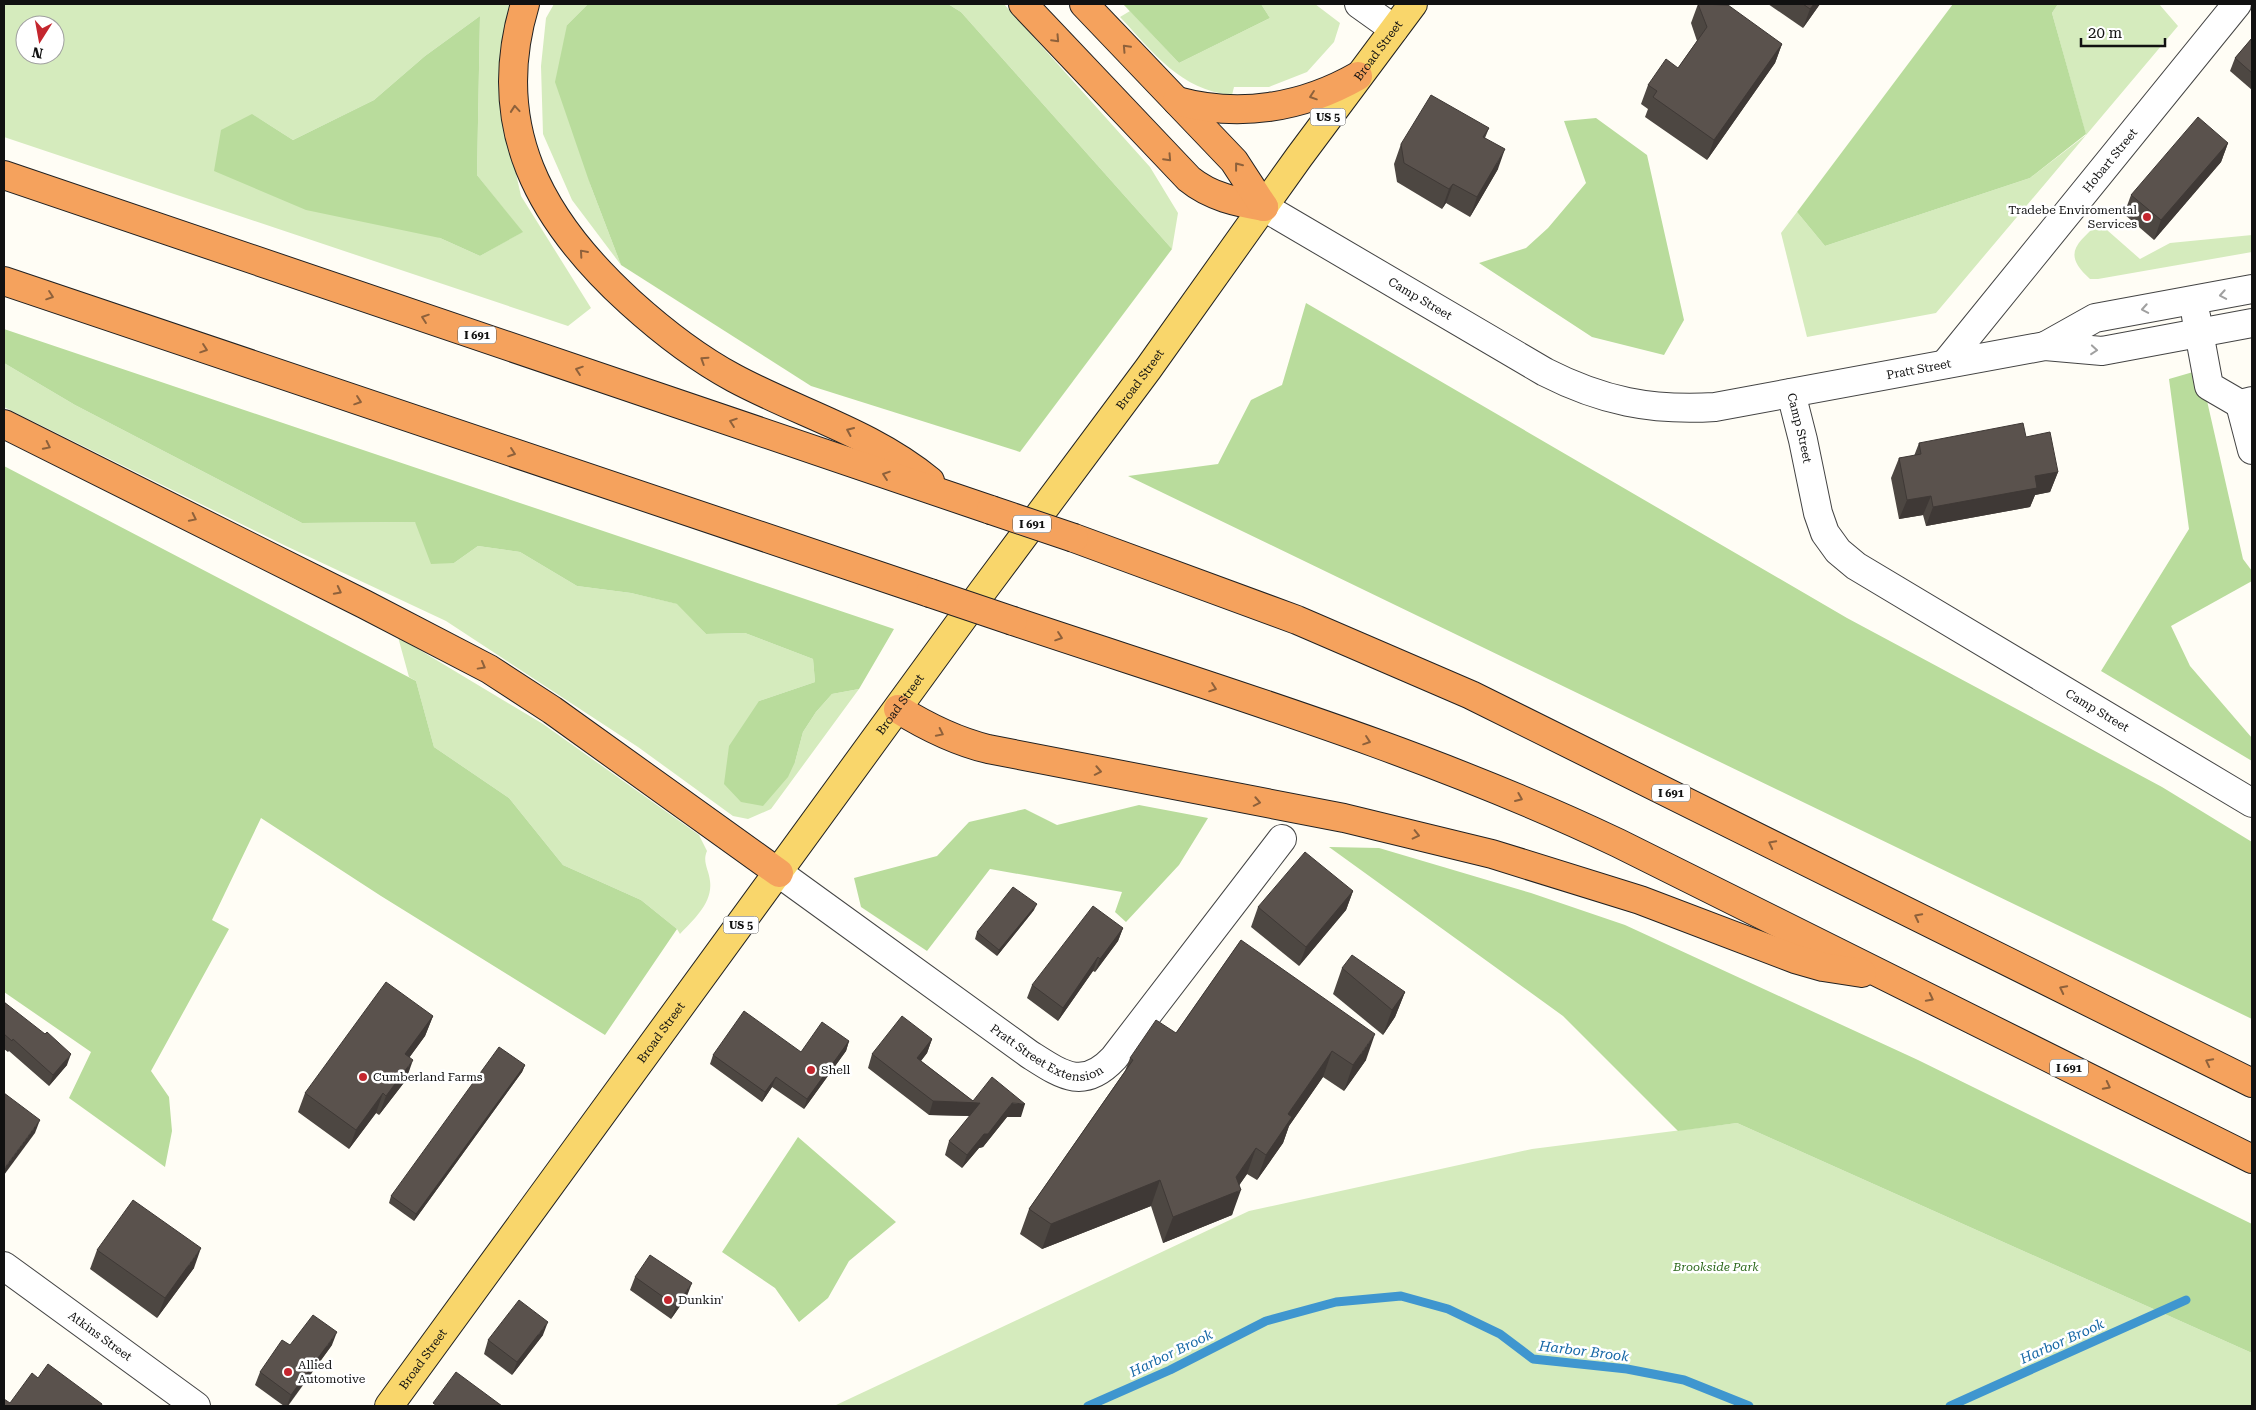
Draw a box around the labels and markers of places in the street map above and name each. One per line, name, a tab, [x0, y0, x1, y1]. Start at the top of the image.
place label: Tradebe Enviromental Services	[2008, 203, 2137, 231]
marker: Tradebe Enviromental Services	[2141, 211, 2153, 223]
place label: Shell	[821, 1063, 850, 1077]
marker: Shell	[805, 1064, 817, 1076]
place label: Cumberland Farms	[373, 1070, 483, 1084]
marker: Cumberland Farms	[357, 1071, 369, 1083]
place label: Dunkin'	[678, 1293, 724, 1307]
marker: Dunkin'	[662, 1294, 674, 1306]
place label: Allied Automotive	[298, 1358, 366, 1386]
marker: Allied Automotive	[282, 1366, 294, 1378]

